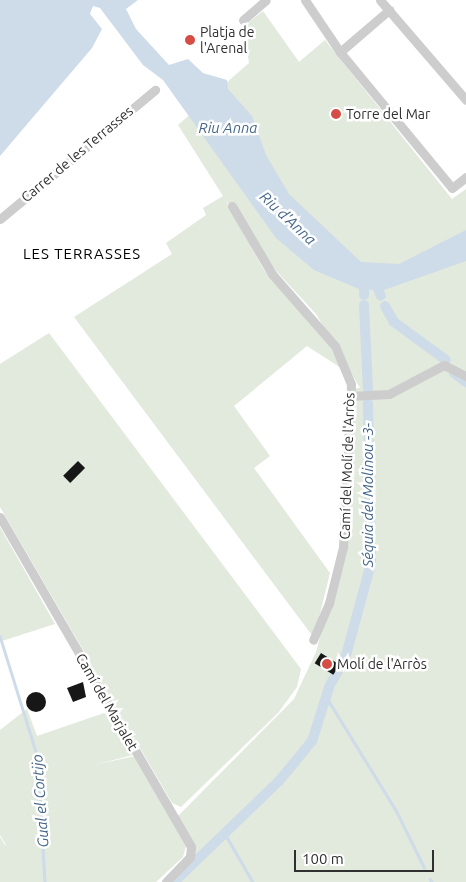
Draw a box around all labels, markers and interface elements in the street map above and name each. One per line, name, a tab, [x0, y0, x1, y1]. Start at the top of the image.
place label: Platja de l'Arenal	[200, 24, 254, 56]
marker: Platja de l'Arenal	[184, 34, 196, 46]
street label: Carrer de les Terrasses	[18, 102, 136, 206]
place label: Torre del Mar	[346, 106, 430, 122]
marker: Torre del Mar	[330, 108, 342, 120]
water label: Riu Anna	[199, 119, 257, 137]
water label: Riu d'Anna	[256, 188, 320, 248]
district label: LES TERRASSES	[21, 245, 143, 263]
street label: Camí del Molí de l'Arròs	[336, 392, 358, 540]
water label: Séquia del Molinou -3-	[359, 423, 377, 567]
street label: Camí del Marjalet	[72, 650, 142, 754]
place label: Molí de l'Arròs	[337, 656, 427, 672]
marker: Molí de l'Arròs	[321, 658, 333, 670]
water label: Gual el Cortijo	[28, 754, 52, 848]
scale bar	[296, 840, 436, 872]
text: 100 m	[302, 850, 344, 867]

